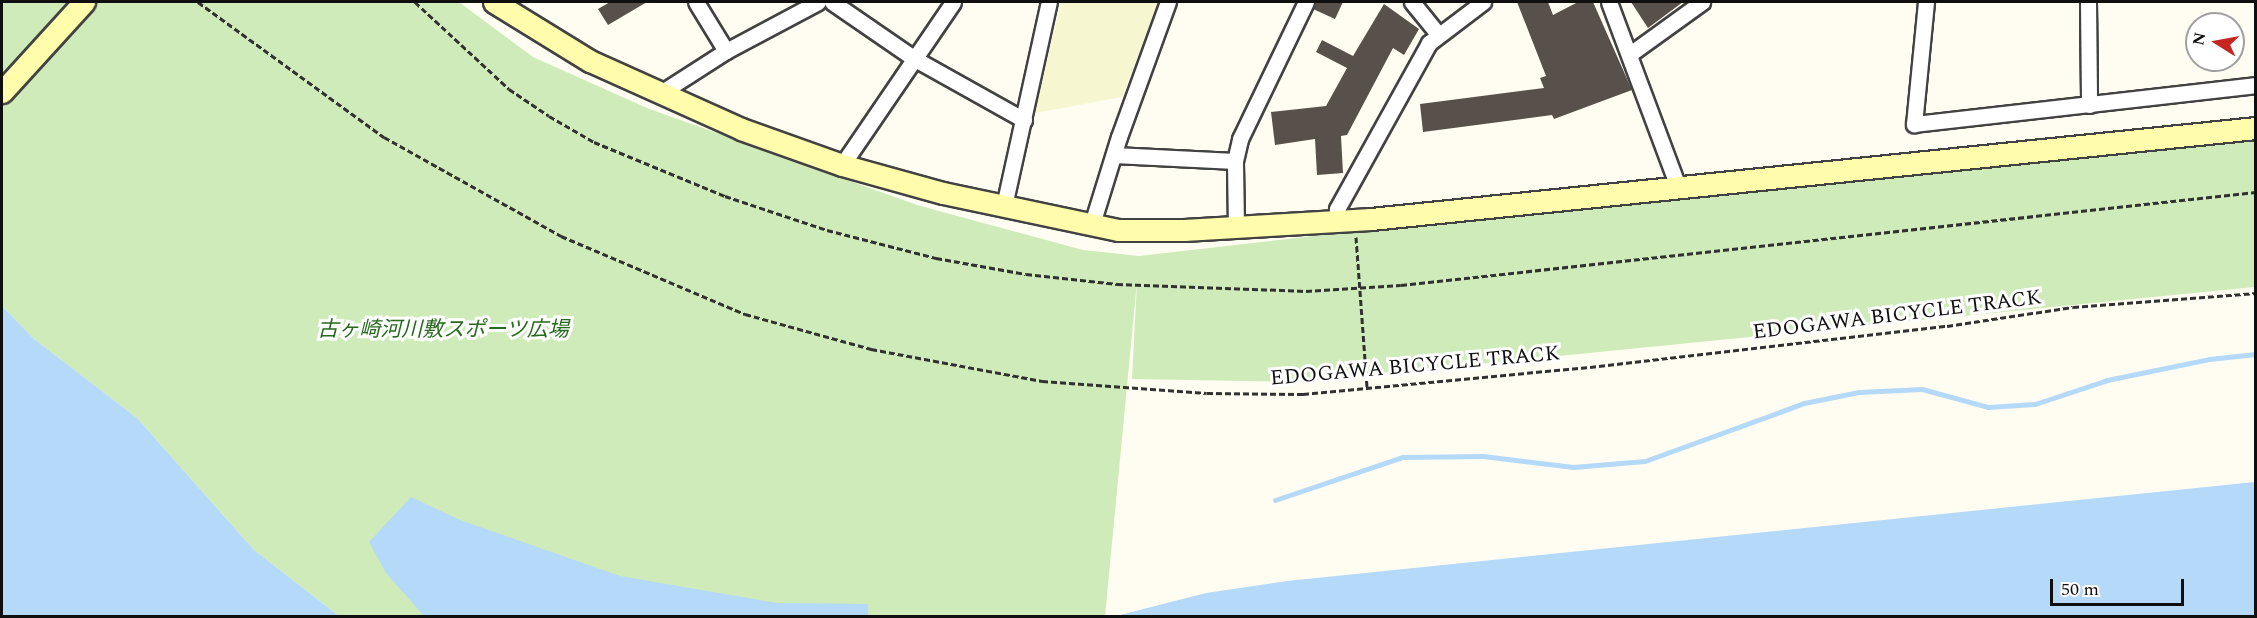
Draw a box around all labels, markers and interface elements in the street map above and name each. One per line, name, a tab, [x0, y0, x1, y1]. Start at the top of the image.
north arrow	[2185, 12, 2245, 72]
text: N	[2186, 30, 2212, 48]
street label: EDOGAWA BICYCLE TRACK	[1751, 285, 2043, 345]
park label: 古ヶ崎河川敷スポーツ広場	[317, 317, 569, 343]
street label: EDOGAWA BICYCLE TRACK	[1269, 341, 1561, 391]
scale bar	[2053, 567, 2186, 605]
text: 50 m	[2061, 576, 2099, 603]

